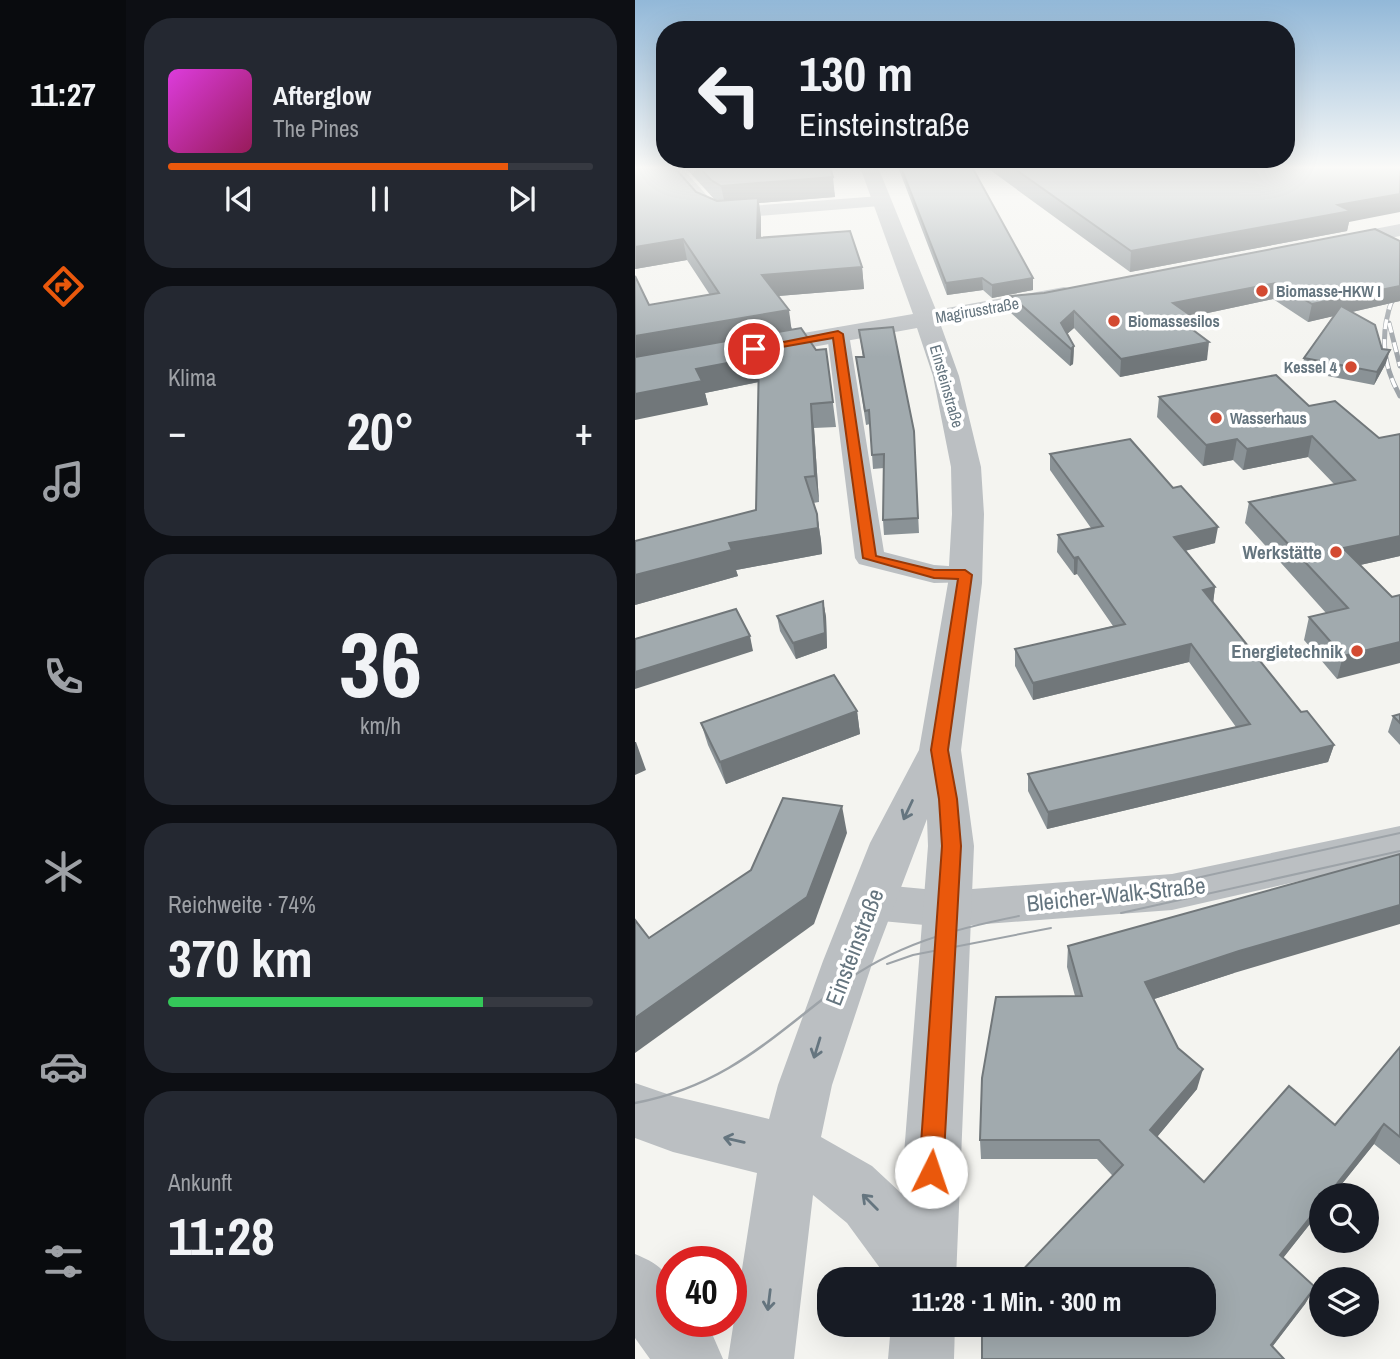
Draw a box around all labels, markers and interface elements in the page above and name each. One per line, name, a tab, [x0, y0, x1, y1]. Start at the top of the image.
text: 130 m	[799, 40, 913, 106]
icon: left	[684, 49, 775, 140]
text: 11:27	[30, 73, 96, 116]
text: Afterglow	[273, 78, 371, 113]
text: Einsteinstraße	[799, 103, 970, 146]
text: The Pines	[273, 113, 359, 144]
icon: previous	[220, 180, 258, 218]
icon: pause	[361, 180, 399, 218]
icon: next	[503, 180, 541, 218]
icon: directions	[39, 262, 88, 311]
place label: Biomasse-HKW I	[1276, 280, 1381, 302]
marker: Biomasse-HKW I	[1254, 283, 1270, 299]
street label: Magirusstraße	[933, 292, 1021, 328]
place label: Biomassesilos	[1128, 310, 1220, 332]
marker: Biomassesilos	[1106, 313, 1122, 329]
pin	[724, 319, 784, 379]
icon: arrive	[735, 330, 773, 368]
street label: Einsteinstraße	[925, 342, 969, 430]
place label: Kessel 4	[1284, 356, 1338, 378]
marker: Kessel 4	[1343, 359, 1359, 375]
text: Klima	[168, 362, 216, 393]
text: 20°	[346, 396, 415, 466]
text: −	[168, 406, 186, 457]
text: +	[575, 406, 593, 457]
place label: Wasserhaus	[1230, 407, 1307, 429]
marker: Wasserhaus	[1208, 410, 1224, 426]
icon: music	[39, 457, 88, 506]
place label: Werkstätte	[1243, 539, 1322, 565]
marker: Werkstätte	[1328, 544, 1344, 560]
text: 36	[339, 603, 422, 725]
place label: Energietechnik	[1231, 638, 1343, 664]
marker: Energietechnik	[1349, 643, 1365, 659]
icon: phone	[39, 652, 88, 701]
text: km/h	[360, 710, 401, 741]
one-way arrow	[901, 799, 914, 820]
icon: climate	[39, 847, 88, 896]
street label: Bleicher-Walk-Straße	[1025, 869, 1207, 919]
street label: Einsteinstraße	[818, 884, 890, 1010]
text: Reichweite · 74%	[168, 889, 316, 920]
text: 370 km	[168, 923, 313, 993]
one-way arrow	[809, 1037, 822, 1059]
icon: car	[39, 1042, 88, 1091]
one-way arrow	[723, 1133, 746, 1147]
position arrow	[894, 1135, 968, 1209]
text: Ankunft	[168, 1167, 232, 1198]
map controls	[1309, 1183, 1379, 1337]
button: search	[1309, 1183, 1379, 1253]
one-way arrow	[861, 1194, 878, 1211]
text: 11:28	[168, 1201, 275, 1271]
icon: filters	[39, 1237, 88, 1286]
speed limit sign: 40	[656, 1246, 747, 1337]
button: layers	[1309, 1267, 1379, 1337]
text: 11:28 · 1 Min. · 300 m	[912, 1284, 1121, 1319]
one-way arrow	[762, 1288, 775, 1311]

